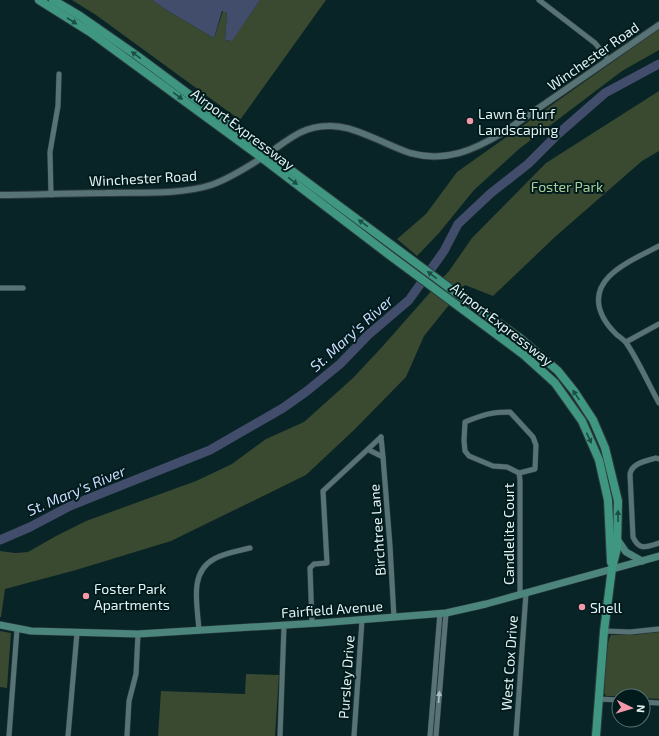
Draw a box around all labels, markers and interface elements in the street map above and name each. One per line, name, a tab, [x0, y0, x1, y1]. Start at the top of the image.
one-way arrow	[67, 17, 77, 25]
street label: Winchester Road	[544, 18, 642, 94]
one-way arrow	[131, 51, 141, 59]
street label: Airport Expressway	[188, 85, 299, 174]
one-way arrow	[173, 92, 183, 100]
place label: Lawn & Turf Landscaping	[478, 105, 558, 138]
marker: Lawn & Turf Landscaping	[465, 116, 475, 126]
street label: Winchester Road	[89, 167, 197, 189]
one-way arrow	[287, 177, 298, 186]
park label: Foster Park	[531, 178, 603, 195]
one-way arrow	[358, 219, 369, 228]
one-way arrow	[427, 271, 437, 279]
street label: Airport Expressway	[447, 279, 557, 370]
water label: St. Mary's River	[306, 290, 398, 376]
one-way arrow	[572, 390, 580, 400]
one-way arrow	[587, 433, 593, 445]
water label: St. Mary's River	[24, 461, 129, 520]
street label: Candlelite Court	[500, 483, 517, 585]
street label: Birchtree Lane	[365, 484, 389, 576]
one-way arrow	[615, 509, 621, 522]
place label: Foster Park Apartments	[94, 580, 170, 613]
marker: Foster Park Apartments	[81, 591, 91, 601]
street label: Fairfield Avenue	[281, 597, 383, 621]
place label: Shell	[590, 599, 623, 616]
marker: Shell	[577, 602, 587, 612]
street label: West Cox Drive	[497, 615, 521, 711]
street label: Pursley Drive	[335, 634, 357, 720]
north arrow	[611, 688, 651, 728]
one-way arrow	[436, 691, 443, 703]
text: N	[635, 704, 648, 713]

